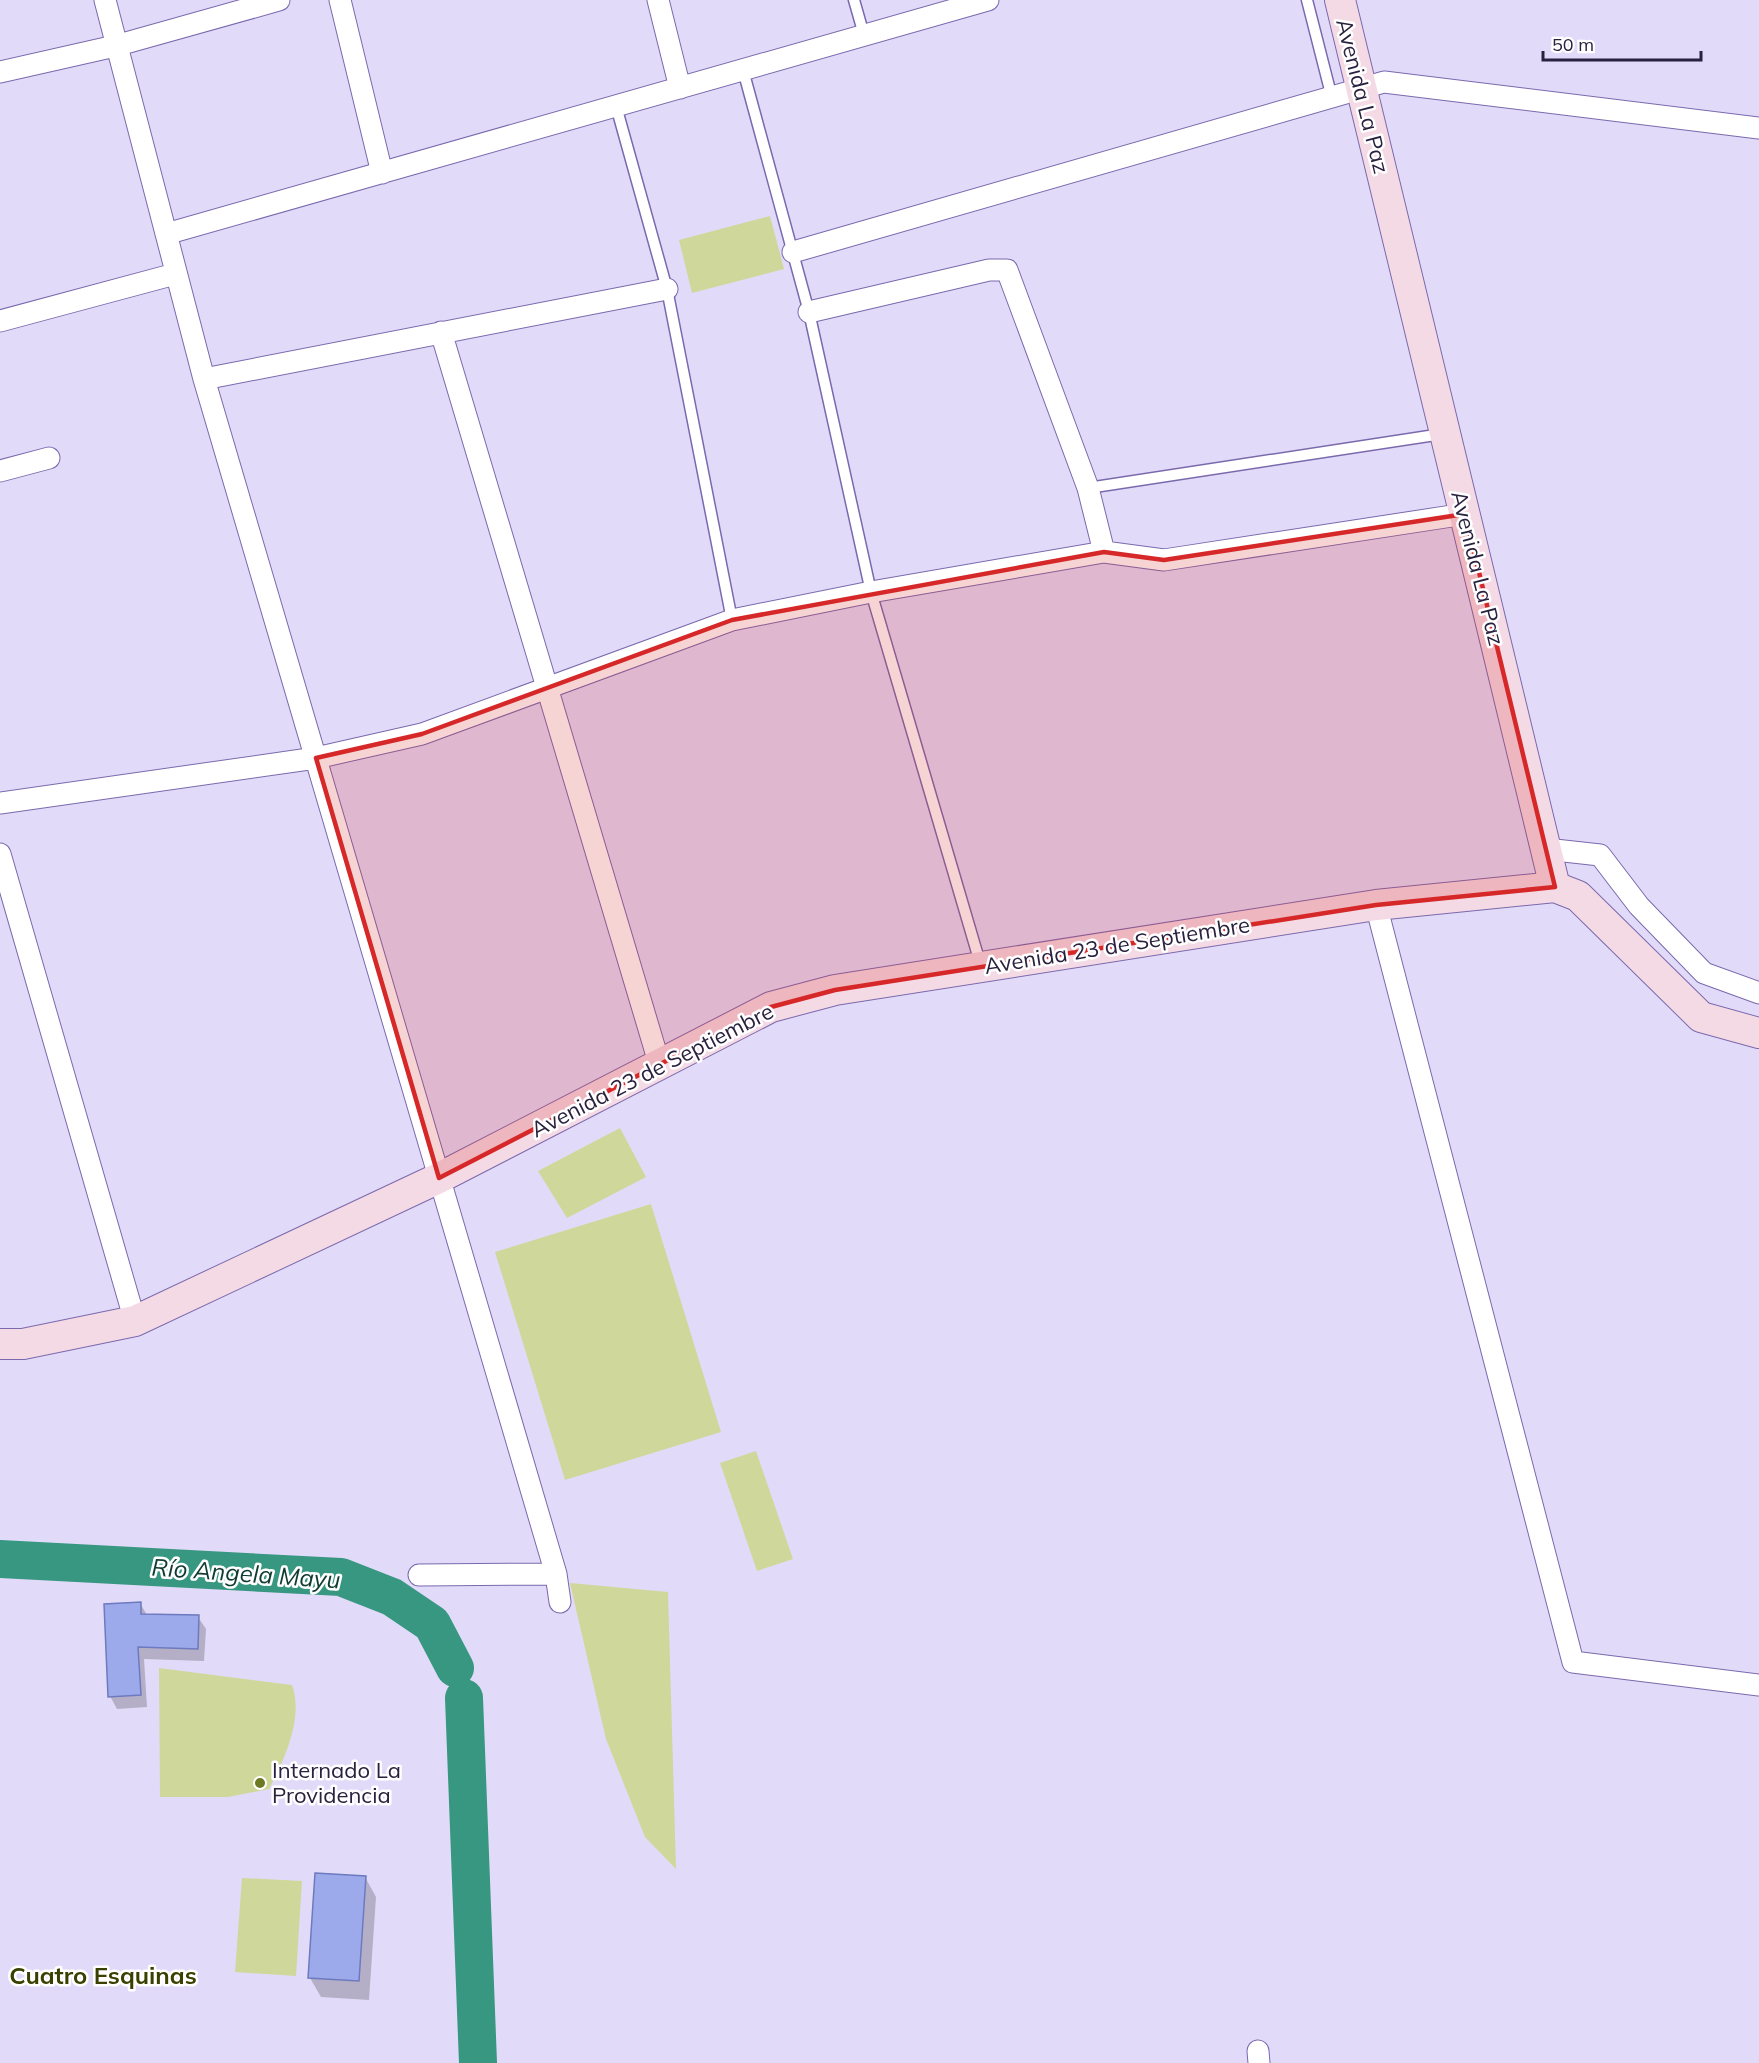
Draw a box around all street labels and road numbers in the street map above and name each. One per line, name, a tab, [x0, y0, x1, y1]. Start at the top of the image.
street label: Avenida La Paz	[1330, 16, 1396, 176]
street label: Avenida La Paz	[1445, 488, 1511, 648]
street label: Avenida 23 de Septiembre	[982, 910, 1252, 980]
street label: Avenida 23 de Septiembre	[526, 997, 778, 1143]

